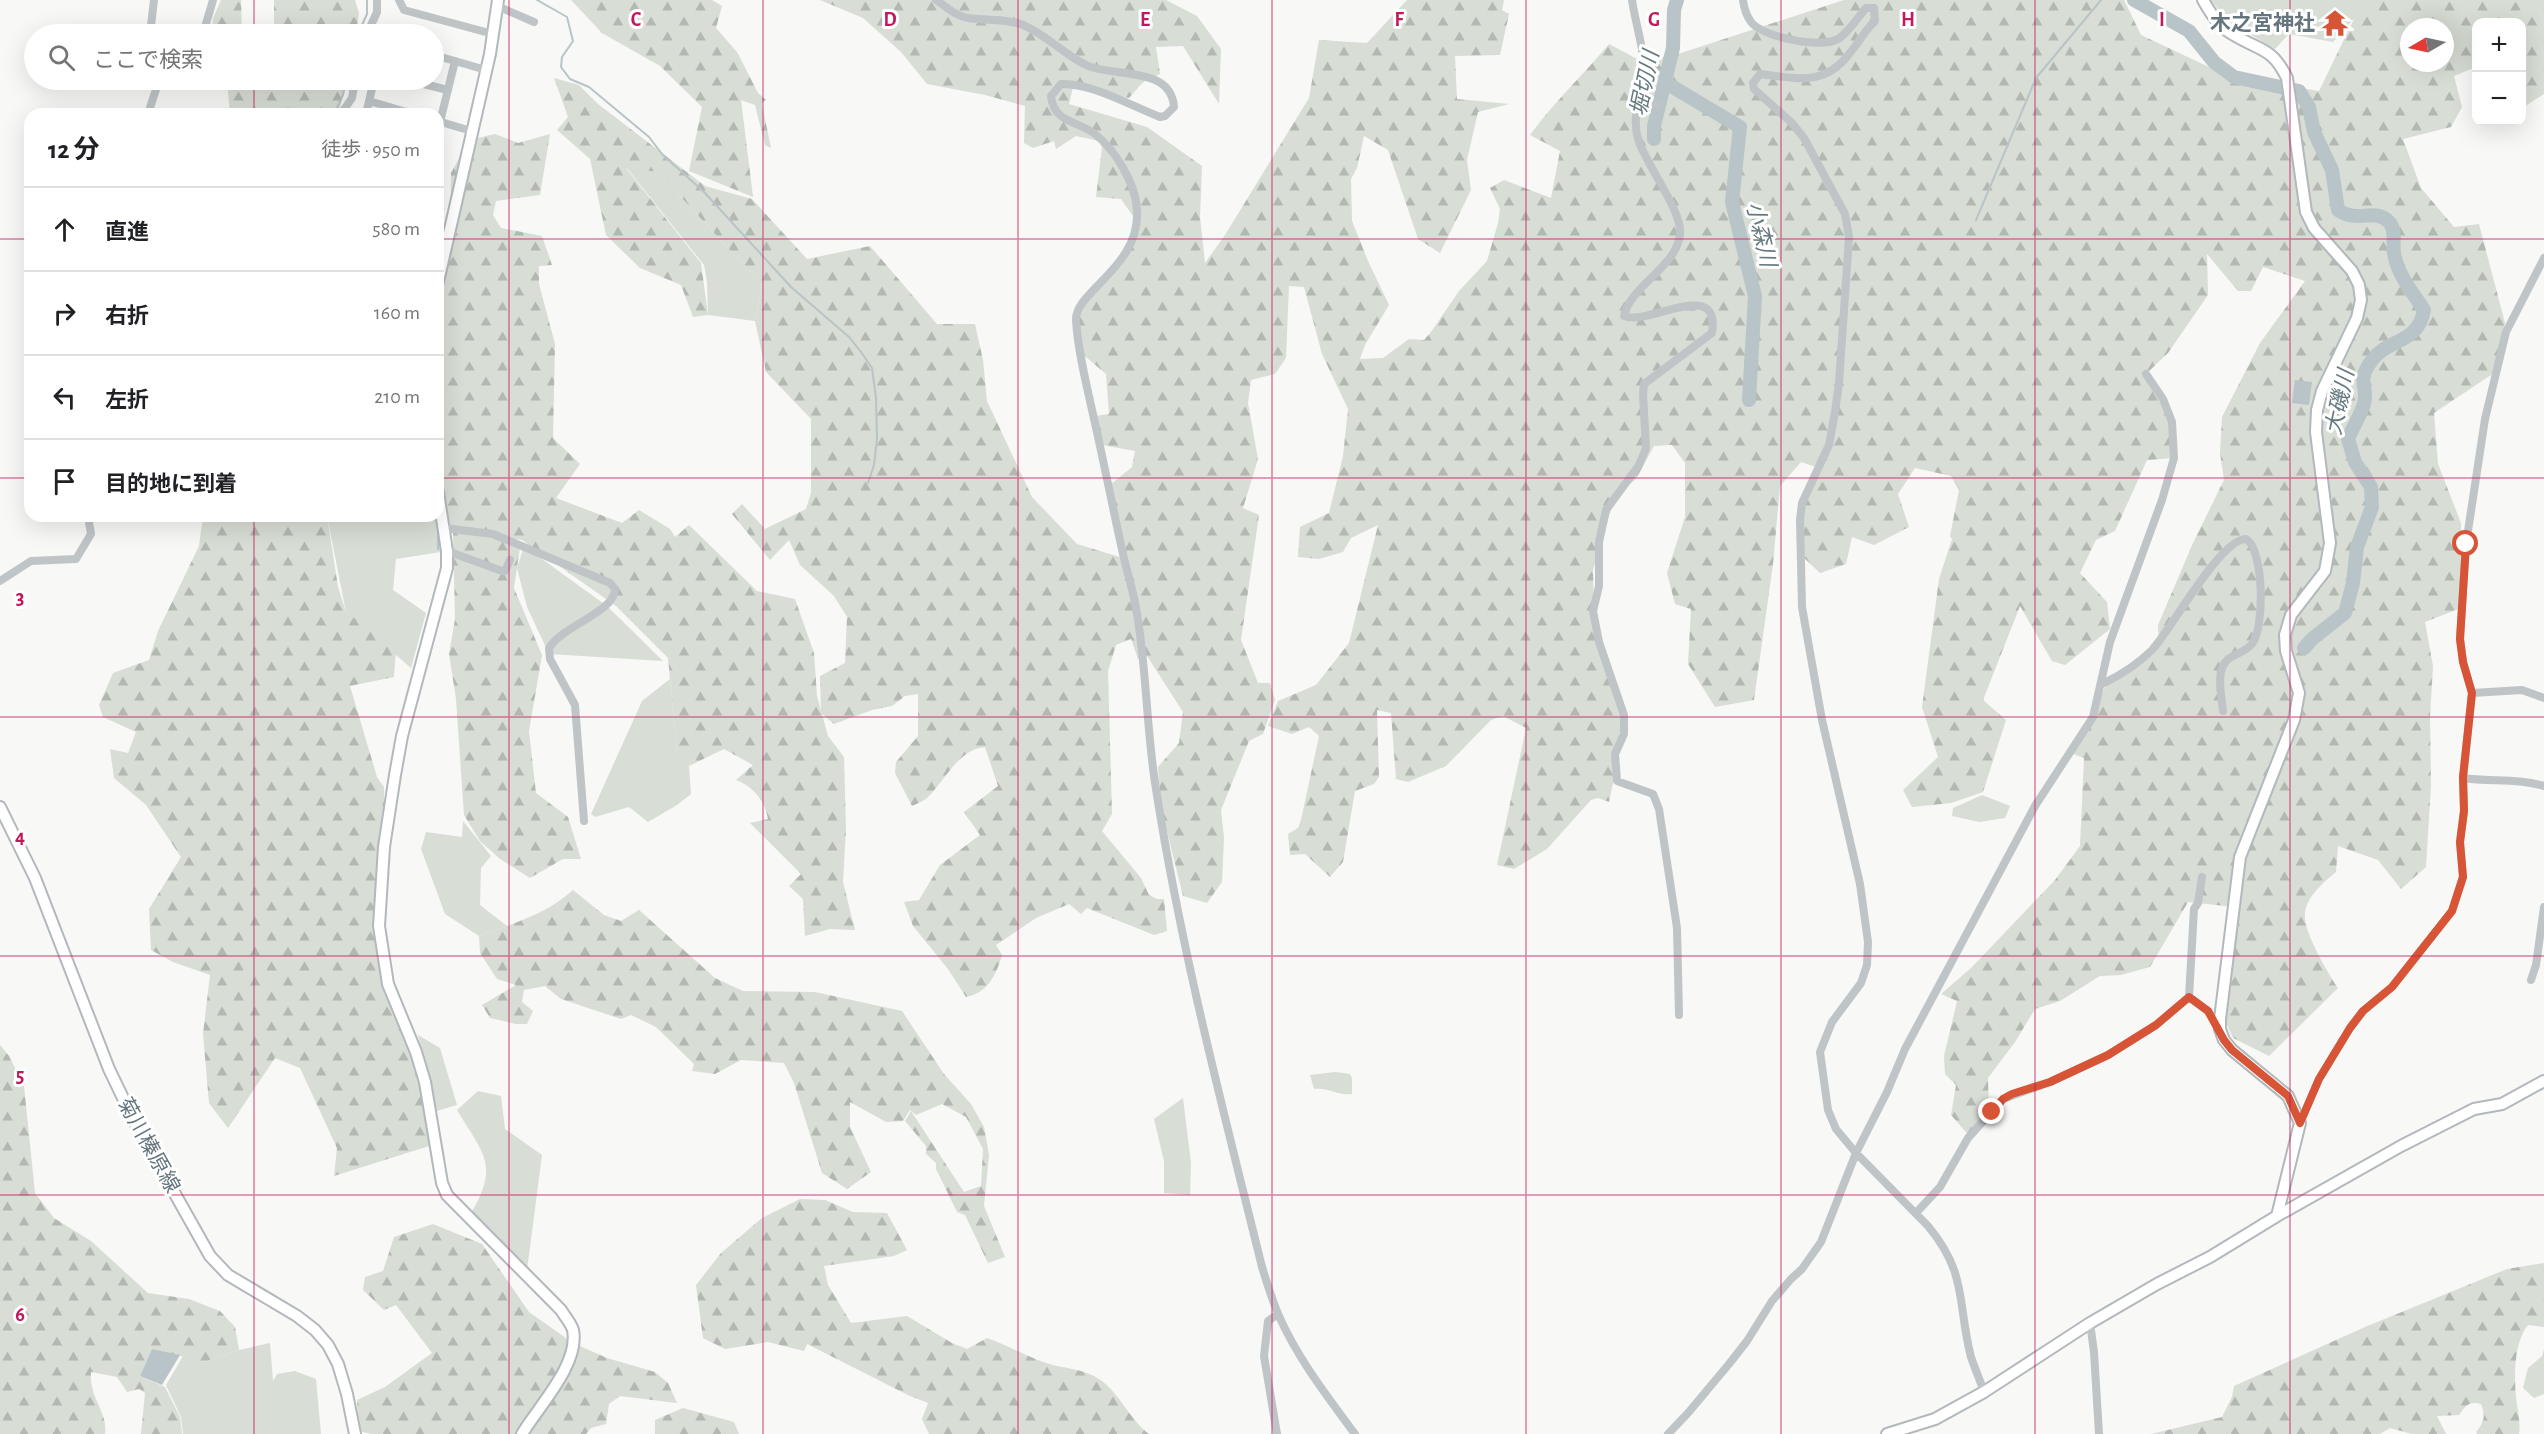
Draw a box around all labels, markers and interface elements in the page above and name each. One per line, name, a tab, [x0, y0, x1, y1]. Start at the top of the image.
temple icon: 木之宮神社	[2320, 8, 2350, 38]
text: C	[631, 10, 642, 30]
text: D	[883, 10, 897, 30]
text: E	[1140, 10, 1150, 30]
text: F	[1394, 10, 1404, 30]
text: G	[1648, 10, 1660, 30]
text: H	[1901, 10, 1915, 30]
text: I	[2159, 10, 2165, 30]
place label: 木之宮神社	[2210, 11, 2315, 34]
north arrow	[2400, 18, 2454, 72]
map controls	[2472, 18, 2526, 126]
button: +	[2472, 18, 2526, 72]
search box	[24, 24, 444, 90]
icon: search	[45, 41, 78, 74]
water label: 堀切川	[1626, 46, 1663, 118]
text: ここで検索	[93, 49, 203, 71]
button: −	[2472, 72, 2526, 126]
text: 12 分	[48, 137, 100, 163]
text: 徒歩 · 950 m	[321, 140, 420, 160]
water label: 小森川	[1743, 199, 1781, 271]
icon: ahead	[48, 213, 81, 246]
text: 580 m	[372, 219, 420, 239]
text: 直進	[105, 221, 149, 243]
icon: right	[48, 297, 81, 330]
text: 160 m	[374, 303, 420, 323]
text: 右折	[105, 305, 149, 327]
water label: 大磯川	[2321, 365, 2358, 437]
icon: left	[48, 381, 81, 414]
text: 210 m	[374, 387, 420, 407]
text: 左折	[105, 389, 149, 411]
icon: arrive	[48, 465, 81, 498]
text: 目的地に到着	[105, 473, 237, 495]
route start	[2452, 530, 2478, 556]
text: 3	[16, 588, 24, 608]
text: 4	[15, 827, 25, 847]
text: 5	[16, 1066, 24, 1086]
street label: 菊川榛原線	[114, 1094, 184, 1196]
route end	[1978, 1098, 2004, 1124]
text: 6	[15, 1305, 25, 1325]

